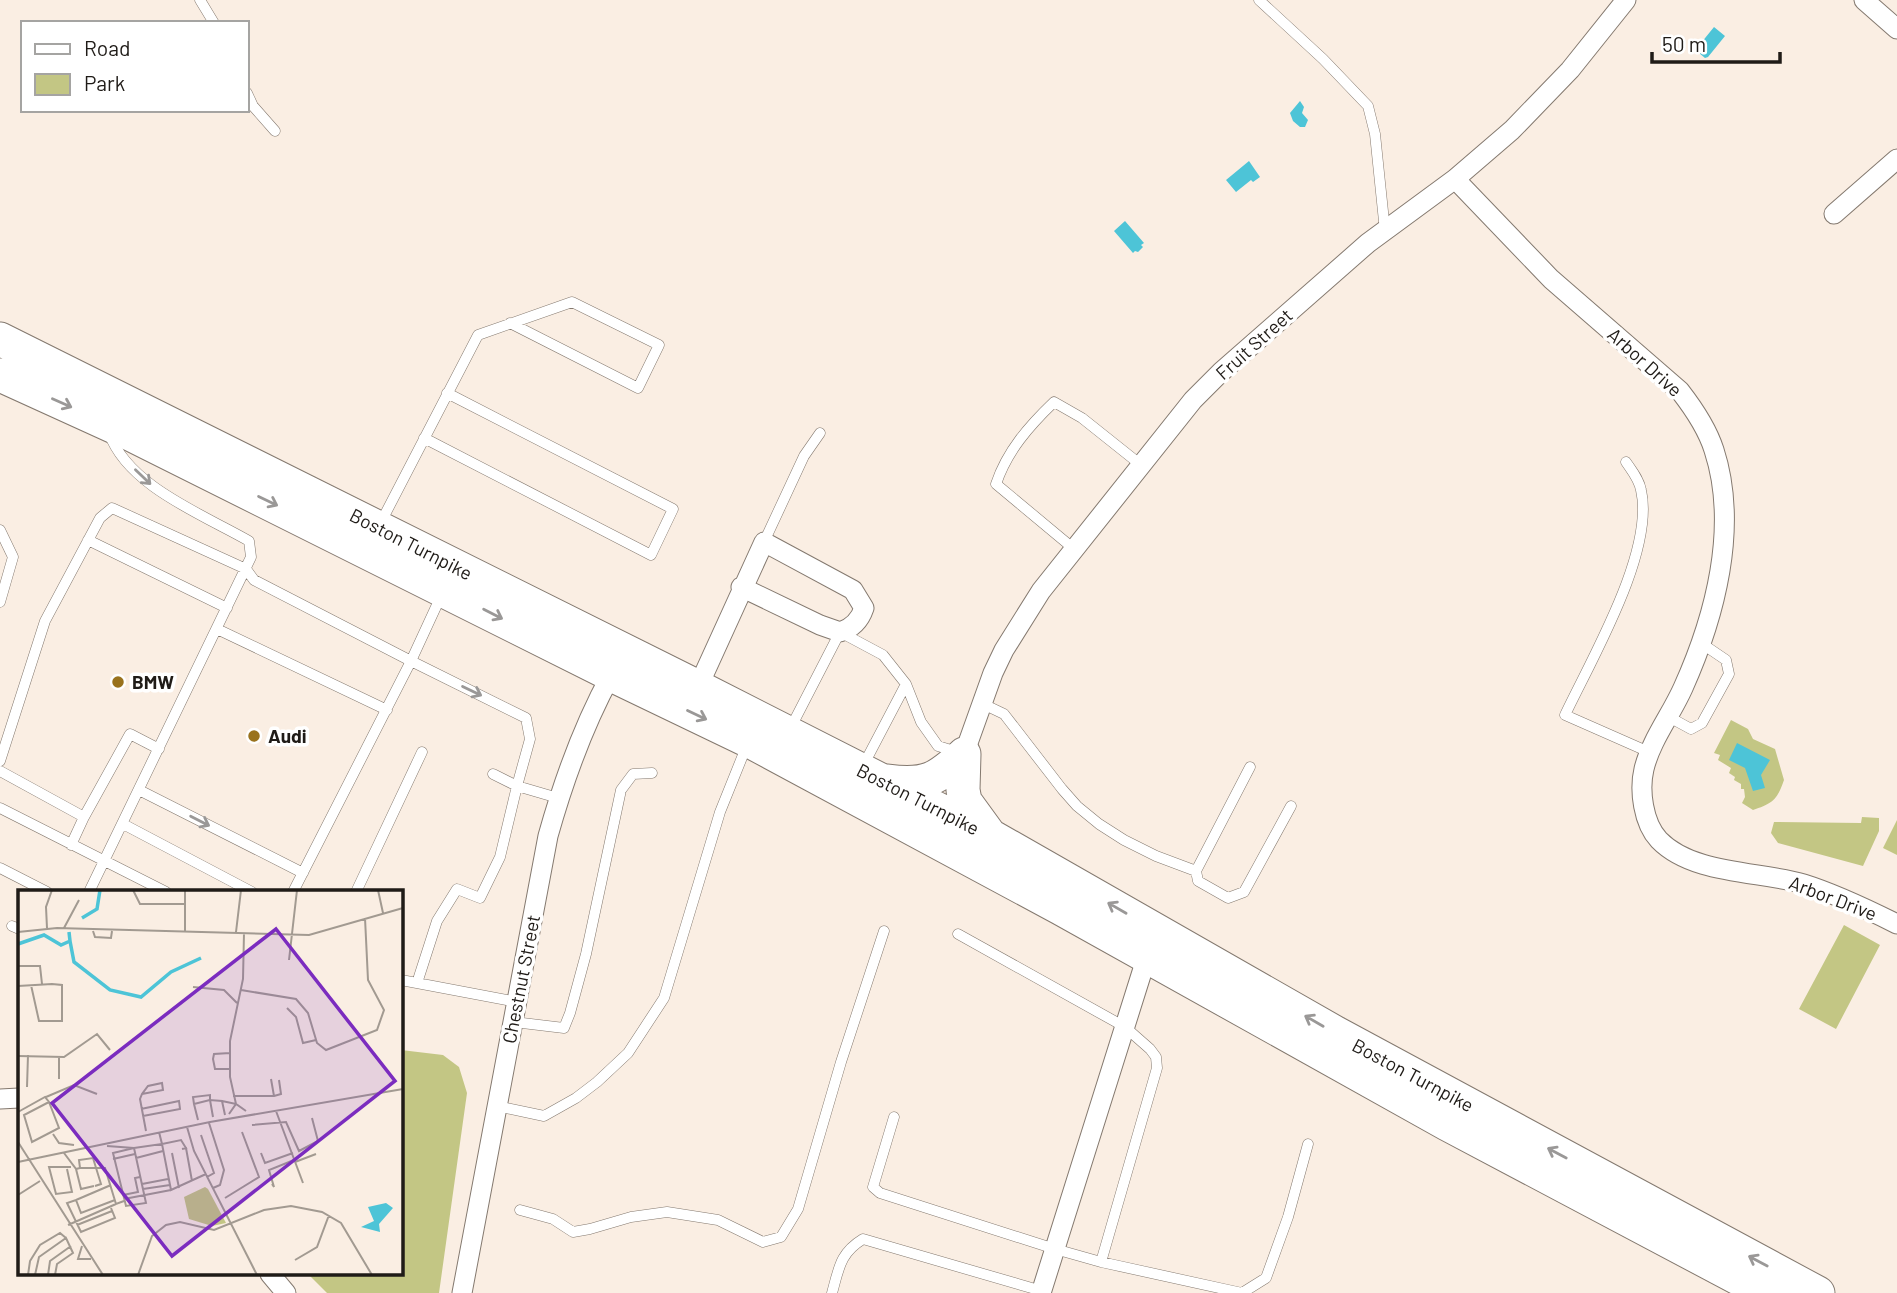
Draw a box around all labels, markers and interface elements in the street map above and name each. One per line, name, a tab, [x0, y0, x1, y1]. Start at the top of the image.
legend	[21, 21, 248, 112]
scale bar	[1652, 21, 1780, 65]
text: 50 m	[1662, 31, 1706, 56]
text: Road	[84, 35, 130, 60]
text: Park	[84, 70, 125, 95]
street label: Fruit Street	[1211, 303, 1297, 384]
street label: Arbor Drive	[1603, 322, 1687, 401]
one-way arrow	[51, 397, 72, 410]
one-way arrow	[134, 469, 151, 486]
one-way arrow	[257, 495, 278, 508]
street label: Boston Turnpike	[346, 503, 476, 584]
one-way arrow	[482, 608, 503, 622]
place label: BMW	[132, 670, 174, 693]
marker: BMW	[110, 674, 126, 690]
one-way arrow	[461, 685, 482, 699]
one-way arrow	[686, 709, 707, 722]
place label: Audi	[268, 724, 307, 747]
marker: Audi	[246, 728, 262, 744]
street label: Boston Turnpike	[853, 758, 983, 839]
one-way arrow	[189, 814, 210, 828]
street label: Arbor Drive	[1786, 870, 1880, 925]
inset map	[18, 890, 402, 1276]
one-way arrow	[1107, 901, 1127, 915]
street label: Chestnut Street	[497, 913, 544, 1045]
one-way arrow	[1305, 1014, 1325, 1028]
street label: Boston Turnpike	[1349, 1033, 1478, 1116]
one-way arrow	[1547, 1146, 1568, 1159]
one-way arrow	[1748, 1254, 1768, 1268]

